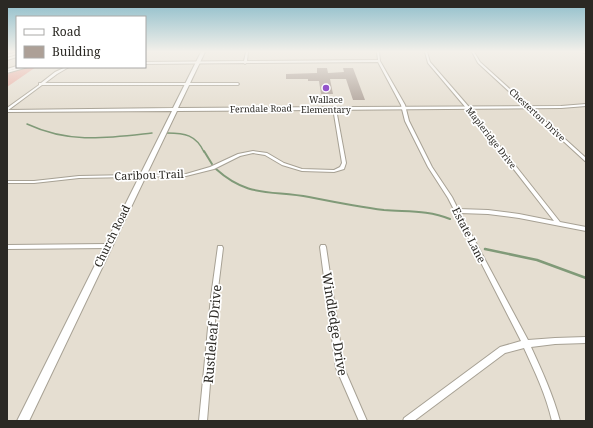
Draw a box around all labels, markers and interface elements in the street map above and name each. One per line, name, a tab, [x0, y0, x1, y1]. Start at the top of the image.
legend	[16, 16, 146, 68]
text: Road	[52, 23, 82, 40]
text: Building	[52, 43, 101, 60]
marker: Wallace Elementary	[321, 83, 331, 93]
street label: Chesterton Drive	[506, 85, 568, 144]
place label: Wallace Elementary	[301, 93, 352, 116]
street label: Ferndale Road	[230, 101, 293, 116]
street label: Mapleridge Drive	[463, 104, 520, 171]
street label: Caribou Trail	[114, 166, 185, 183]
street label: Church Road	[90, 202, 133, 269]
street label: Estate Lane	[449, 204, 490, 265]
street label: Windledge Drive	[318, 271, 352, 377]
street label: Rustleleaf Drive	[199, 284, 225, 384]

